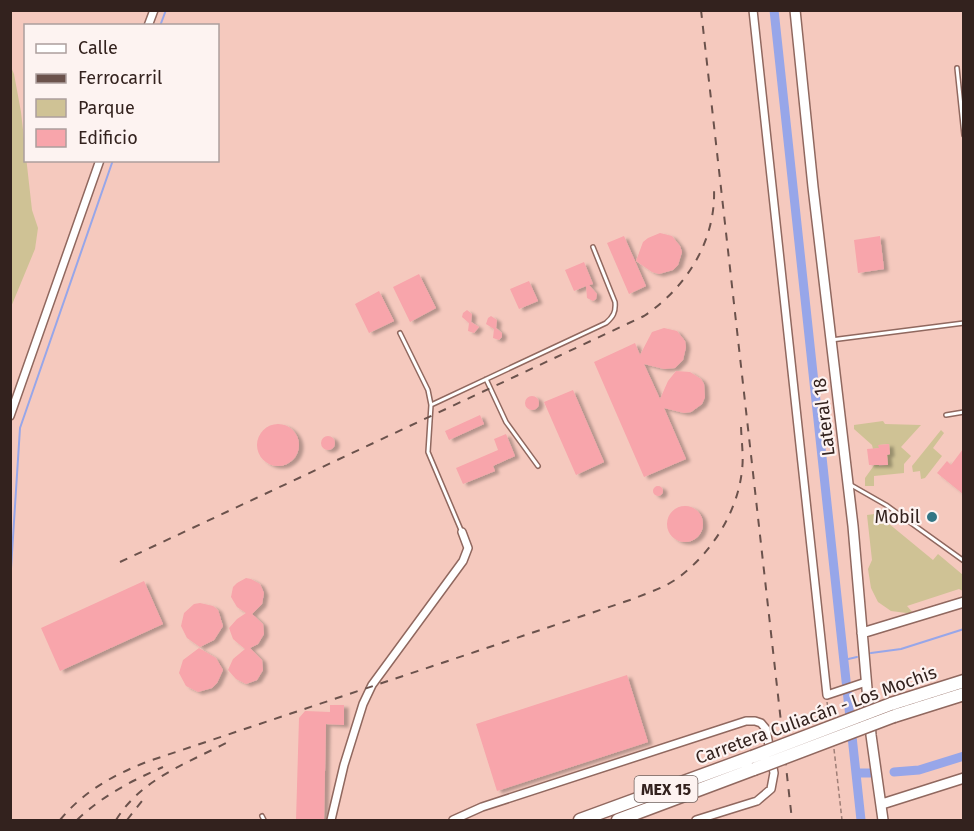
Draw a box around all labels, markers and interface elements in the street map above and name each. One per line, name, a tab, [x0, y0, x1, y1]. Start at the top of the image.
legend	[24, 24, 219, 162]
text: Calle	[78, 37, 118, 59]
text: Ferrocarril	[78, 67, 162, 89]
text: Parque	[78, 97, 135, 119]
text: Edificio	[78, 127, 138, 149]
street label: Lateral 18	[808, 377, 840, 457]
place label: Mobil	[874, 506, 920, 528]
marker: Mobil	[925, 510, 939, 524]
street label: Carretera Culiacán - Los Mochis	[692, 661, 940, 769]
road number: MEX 15	[634, 776, 698, 802]

